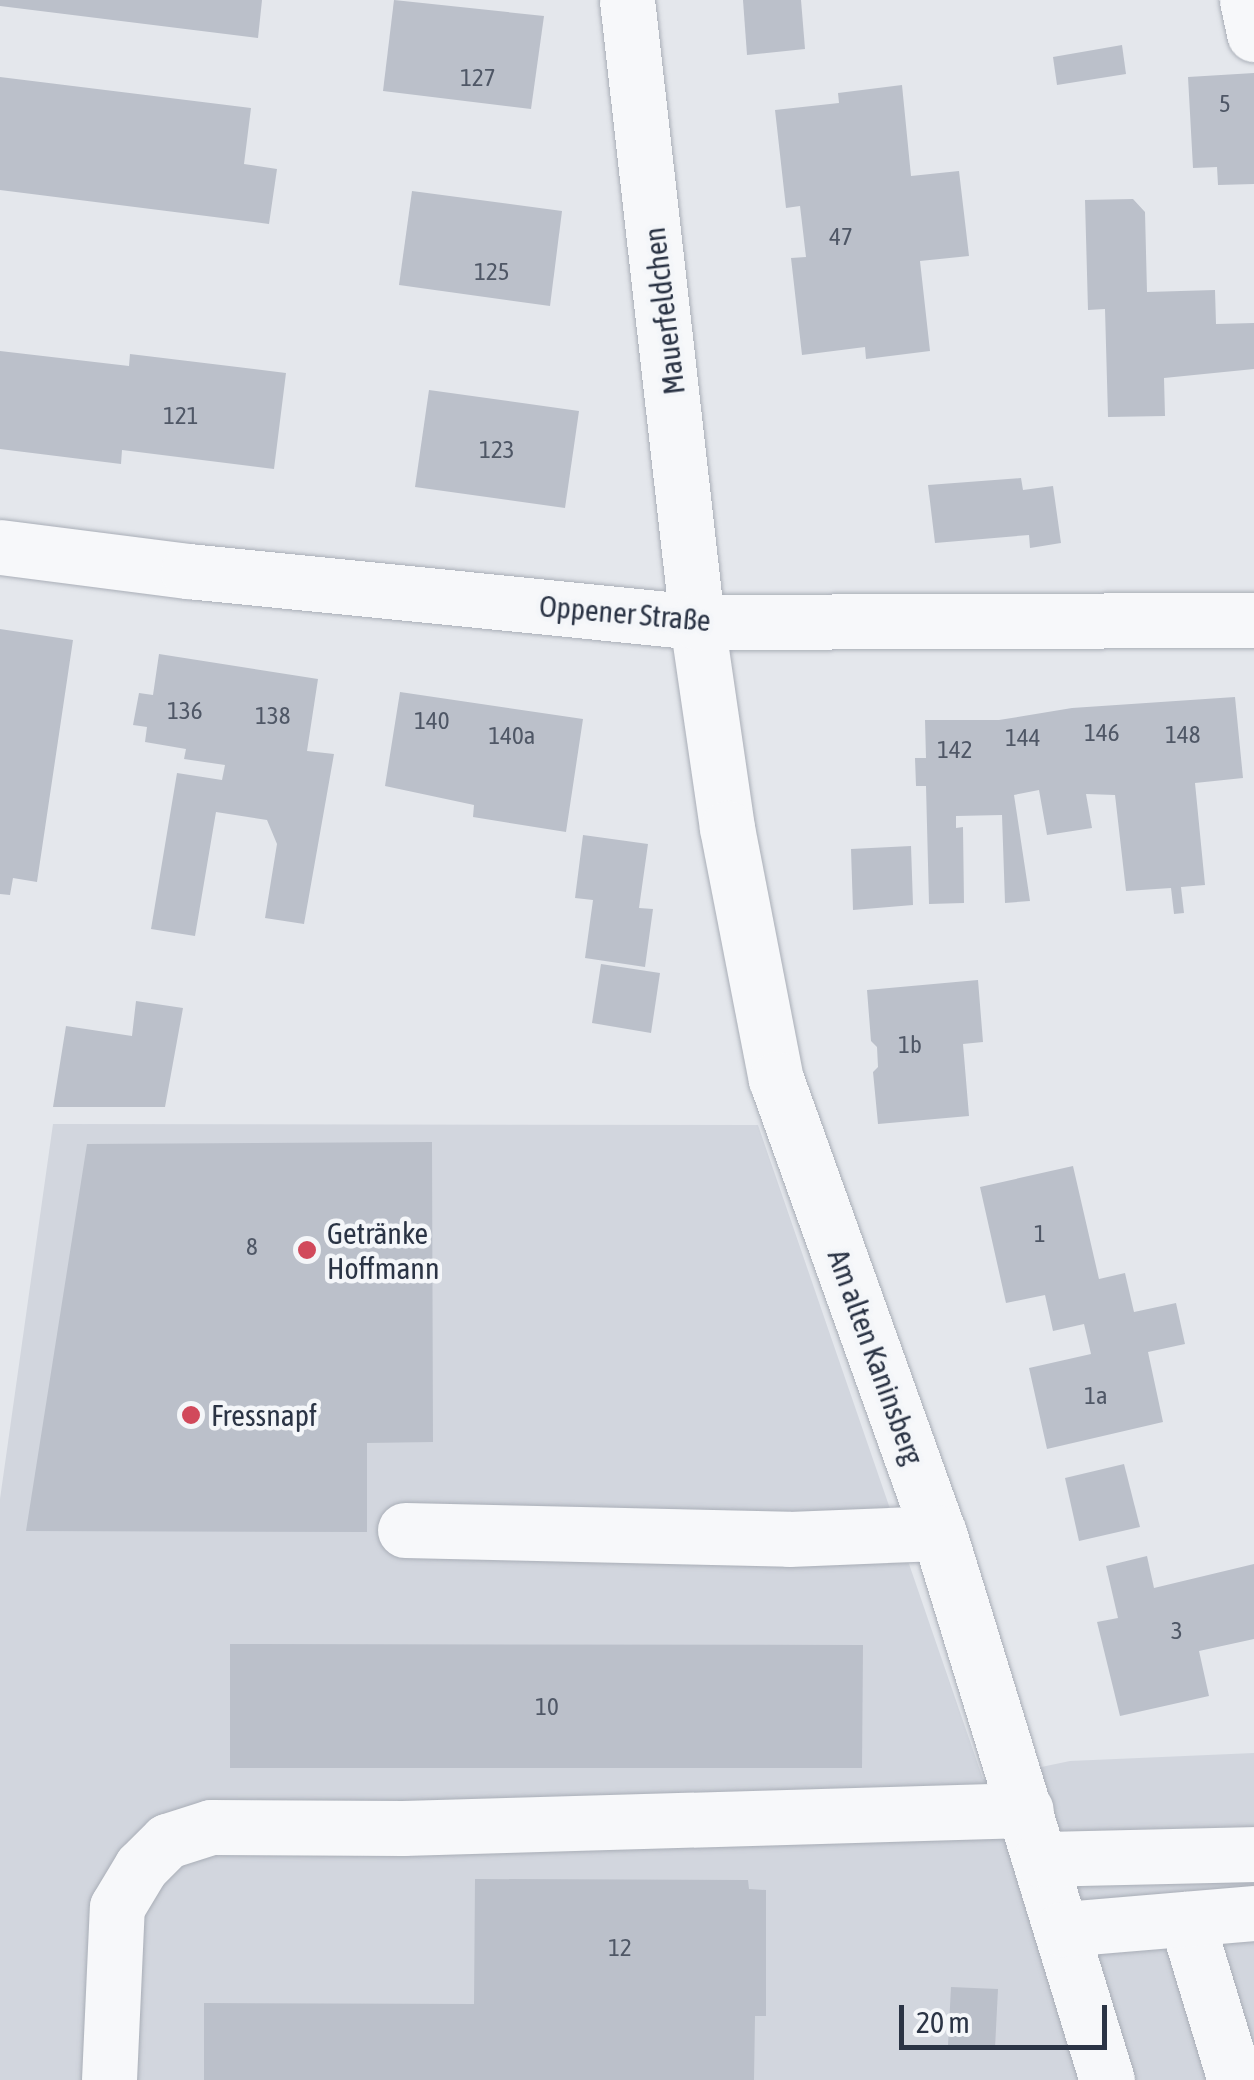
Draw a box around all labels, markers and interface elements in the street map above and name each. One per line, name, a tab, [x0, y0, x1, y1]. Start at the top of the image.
house number: 127	[460, 62, 496, 92]
house number: 5	[1219, 88, 1231, 118]
house number: 47	[829, 221, 853, 251]
street label: Mauerfeldchen	[636, 225, 692, 397]
house number: 125	[474, 256, 510, 286]
house number: 121	[163, 400, 199, 430]
house number: 123	[479, 434, 515, 464]
street label: Oppener Straße	[538, 588, 712, 638]
house number: 136	[167, 695, 203, 725]
house number: 138	[255, 700, 291, 730]
house number: 140	[414, 705, 450, 735]
house number: 146	[1084, 717, 1120, 747]
house number: 148	[1165, 719, 1201, 749]
house number: 140a	[489, 720, 535, 750]
house number: 144	[1005, 722, 1041, 752]
house number: 142	[937, 734, 973, 764]
house number: 1b	[898, 1029, 922, 1059]
place label: Getränke Hoffmann	[327, 1215, 439, 1286]
house number: 1	[1034, 1218, 1046, 1248]
house number: 8	[246, 1231, 258, 1261]
marker: Getränke Hoffmann	[296, 1239, 318, 1261]
street label: Am alten Kaninsberg	[820, 1245, 932, 1469]
house number: 1a	[1084, 1380, 1108, 1410]
place label: Fressnapf	[211, 1397, 317, 1433]
marker: Fressnapf	[180, 1404, 202, 1426]
house number: 3	[1171, 1615, 1183, 1645]
house number: 10	[535, 1691, 559, 1721]
house number: 12	[608, 1932, 632, 1962]
scale bar	[904, 1985, 1112, 2047]
text: 20 m	[916, 2005, 970, 2039]

